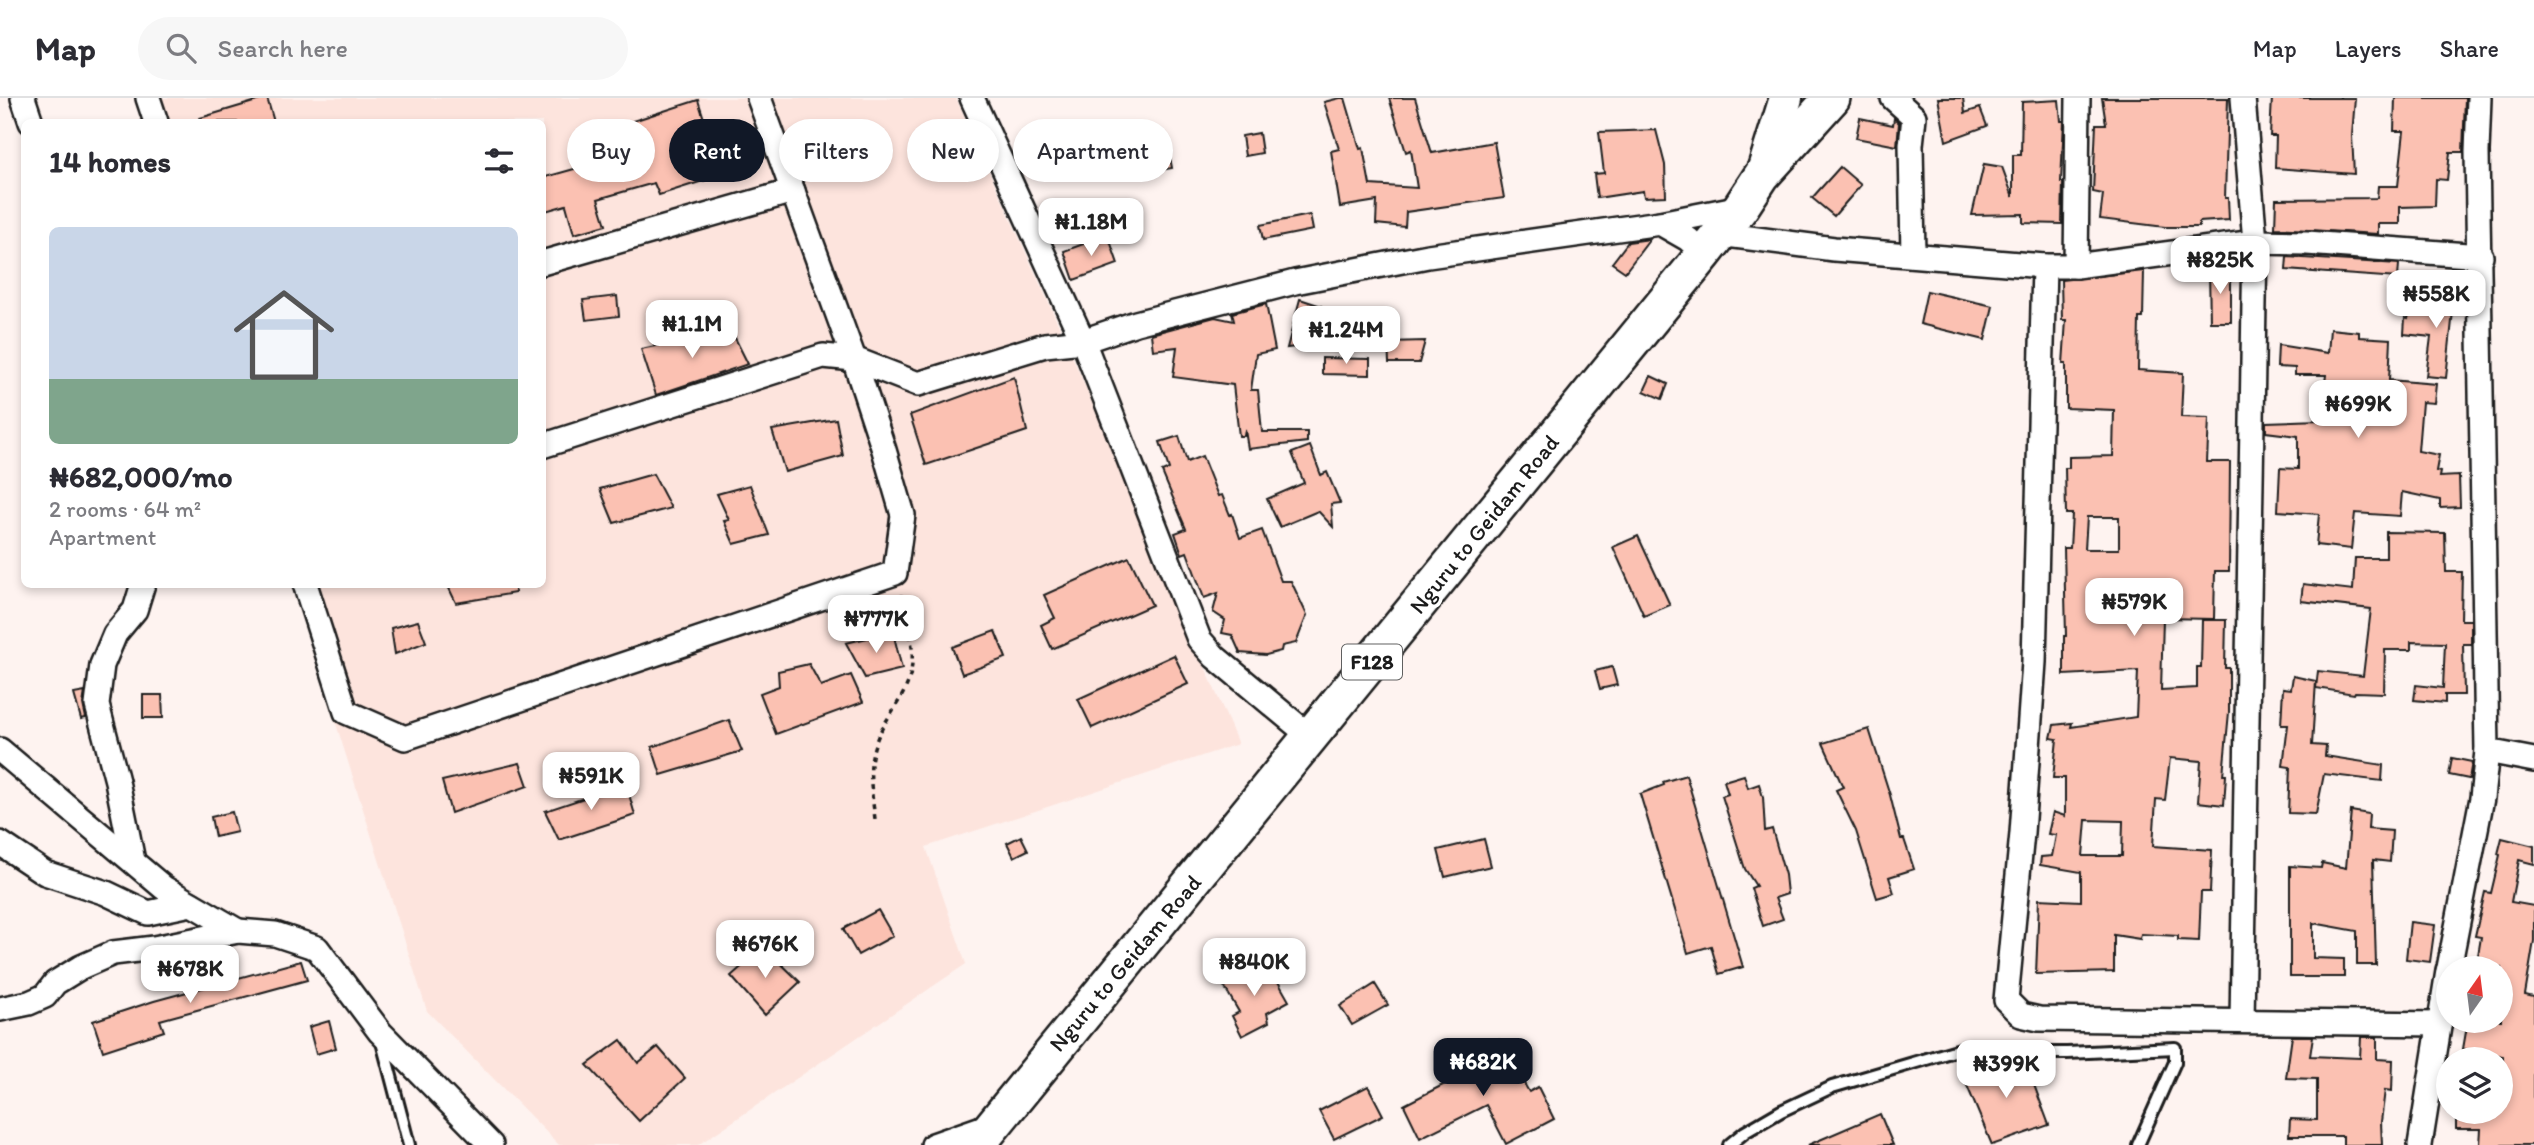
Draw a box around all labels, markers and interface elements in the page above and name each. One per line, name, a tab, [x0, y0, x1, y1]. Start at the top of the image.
search box	[138, 17, 628, 80]
text: Map	[35, 29, 96, 68]
icon: search	[162, 29, 200, 67]
text: Search here	[218, 32, 348, 64]
text: Map	[2253, 34, 2297, 63]
text: Layers	[2335, 34, 2402, 63]
text: Share	[2440, 34, 2499, 63]
chip: Buy	[567, 119, 655, 182]
chip: Rent	[669, 119, 765, 182]
chip: Filters	[779, 119, 893, 182]
chip: New	[907, 119, 999, 182]
chip: Apartment	[1013, 119, 1173, 182]
icon: filters	[480, 142, 518, 180]
text: 14 homes	[49, 143, 171, 180]
pin: ₦1.18M	[1034, 198, 1148, 258]
text: ₦1.18M	[1054, 207, 1128, 235]
pin: ₦825K	[2171, 236, 2269, 296]
text: ₦825K	[2187, 245, 2253, 273]
pin: ₦558K	[2387, 271, 2485, 330]
icon: home	[221, 272, 347, 398]
text: ₦558K	[2403, 279, 2469, 307]
pin: ₦1.1M	[643, 300, 741, 360]
pin: ₦1.24M	[1289, 306, 1403, 366]
text: ₦1.1M	[662, 309, 722, 337]
text: ₦1.24M	[1308, 315, 1384, 343]
pin: ₦699K	[2309, 380, 2407, 440]
text: ₦699K	[2325, 389, 2391, 417]
street label: Nguru to Geidam Road	[1403, 428, 1565, 619]
text: ₦682,000/mo	[49, 458, 233, 495]
text: 2 rooms · 64 m²	[49, 495, 201, 523]
text: Apartment	[49, 523, 156, 551]
pin: ₦579K	[2085, 578, 2183, 638]
text: ₦579K	[2101, 587, 2167, 615]
pin: ₦777K	[827, 596, 925, 655]
text: ₦777K	[844, 604, 908, 632]
road number: F128	[1342, 644, 1402, 680]
pin: ₦591K	[542, 752, 640, 812]
text: ₦591K	[559, 761, 623, 789]
street label: Nguru to Geidam Road	[1043, 868, 1208, 1057]
pin: ₦676K	[716, 920, 814, 980]
text: ₦676K	[732, 929, 798, 957]
pin: ₦840K	[1205, 939, 1303, 998]
pin: ₦678K	[141, 946, 239, 1005]
text: ₦840K	[1219, 947, 1289, 975]
text: ₦678K	[157, 954, 223, 982]
north arrow	[2436, 956, 2513, 1032]
map controls	[2436, 956, 2513, 1124]
pin: ₦682K	[1434, 1038, 1532, 1098]
pin: ₦399K	[1957, 1040, 2055, 1100]
text: ₦682K	[1450, 1047, 1516, 1075]
button: layers	[2436, 1047, 2513, 1124]
text: ₦399K	[1973, 1049, 2039, 1077]

